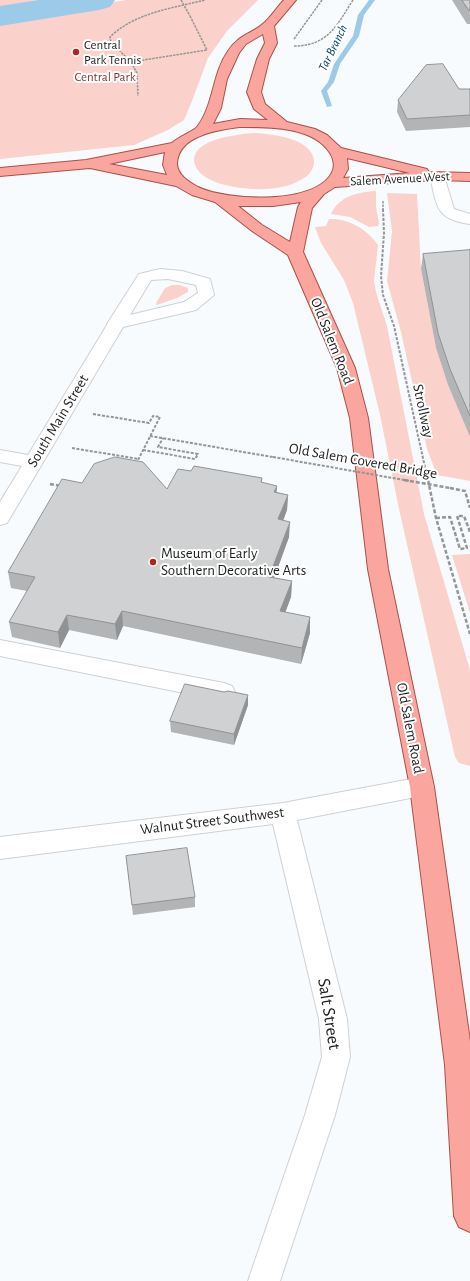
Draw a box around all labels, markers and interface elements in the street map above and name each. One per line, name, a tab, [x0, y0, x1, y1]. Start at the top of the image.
water label: Tar Branch	[315, 22, 351, 74]
place label: Central Park Tennis	[84, 37, 141, 68]
marker: Central Park Tennis	[71, 47, 81, 57]
park label: Central Park	[74, 69, 136, 85]
street label: Salem Avenue West	[350, 169, 450, 189]
street label: Old Salem Road	[306, 295, 358, 387]
street label: South Main Street	[23, 372, 93, 470]
street label: Strollway	[409, 382, 437, 440]
street label: Old Salem Covered Bridge	[287, 439, 439, 483]
place label: Museum of Early Southern Decorative Arts	[161, 544, 306, 579]
marker: Museum of Early Southern Decorative Arts	[148, 557, 158, 567]
street label: Old Salem Road	[392, 681, 428, 775]
street label: Walnut Street Southwest	[139, 803, 285, 839]
street label: Salt Street	[313, 977, 345, 1051]

